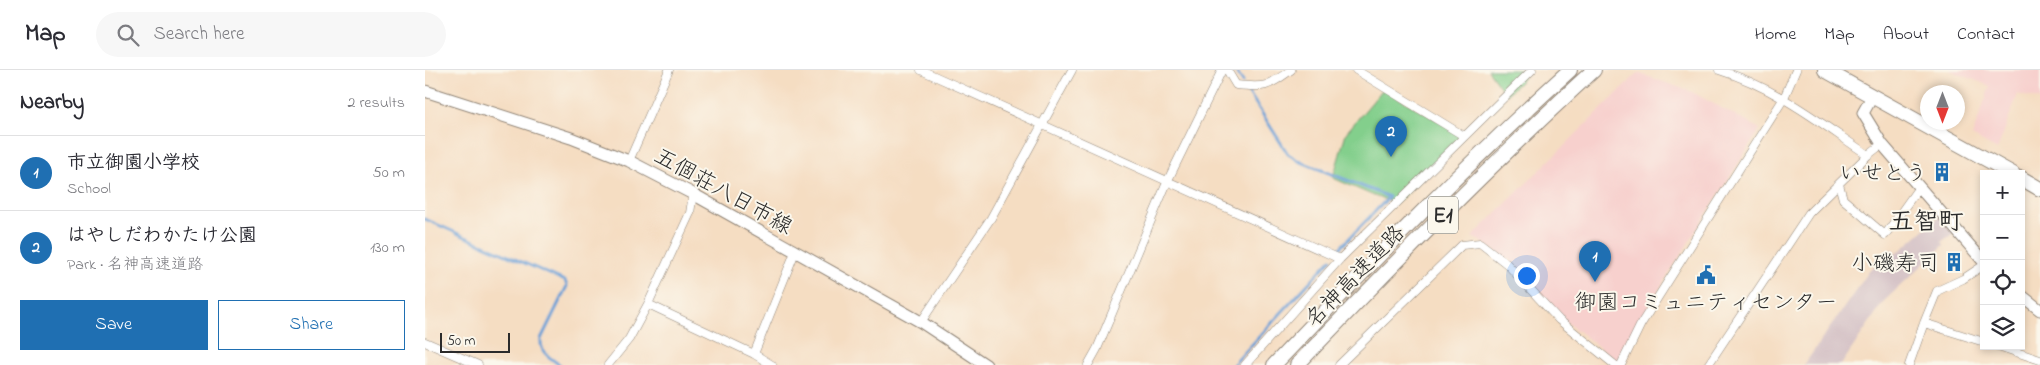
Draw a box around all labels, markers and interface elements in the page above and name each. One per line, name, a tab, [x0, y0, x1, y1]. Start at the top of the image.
search box	[96, 12, 446, 57]
text: Map	[25, 17, 66, 52]
icon: search	[114, 21, 142, 49]
text: Search here	[154, 21, 245, 48]
text: Home	[1755, 22, 1796, 48]
text: Map	[1824, 22, 1855, 48]
text: About	[1883, 22, 1929, 48]
text: Contact	[1957, 22, 2015, 48]
north arrow	[1920, 85, 1965, 130]
text: Nearby	[20, 88, 84, 118]
text: 2 results	[347, 91, 405, 115]
pin: 2	[1375, 116, 1407, 157]
street label: 五個荘八日市線	[647, 141, 798, 244]
text: 市立御園小学校	[67, 150, 200, 177]
place label: いせとう	[1839, 159, 1927, 191]
text: 1	[33, 161, 39, 185]
text: 50 m	[373, 161, 405, 185]
building icon: いせとう	[1931, 161, 1953, 183]
map controls	[1980, 170, 2025, 350]
button: +	[1980, 170, 2025, 215]
text: School	[67, 177, 111, 201]
road number: E1	[1428, 196, 1458, 234]
district label: 五智町	[1888, 205, 1964, 241]
button: −	[1980, 215, 2025, 260]
street label: 名神高速道路	[1299, 218, 1414, 336]
text: はやしだわかたけ公園	[67, 223, 257, 250]
text: 2	[32, 236, 40, 260]
text: 130 m	[370, 236, 405, 260]
pin: 1	[1579, 241, 1611, 282]
place label: 小磯寿司	[1851, 249, 1939, 281]
building icon: 小磯寿司	[1943, 251, 1965, 273]
text: Park · 名神高速道路	[67, 253, 203, 277]
button: locate	[1980, 260, 2025, 305]
your location	[1514, 263, 1540, 289]
public building icon: 御園コミュニティセンター	[1695, 264, 1717, 286]
place label: 御園コミュニティセンター	[1574, 288, 1838, 320]
button: Save	[20, 300, 208, 350]
button: Share	[218, 300, 405, 350]
button: layers	[1980, 305, 2025, 350]
scale bar	[440, 330, 510, 353]
text: 50 m	[447, 331, 475, 352]

